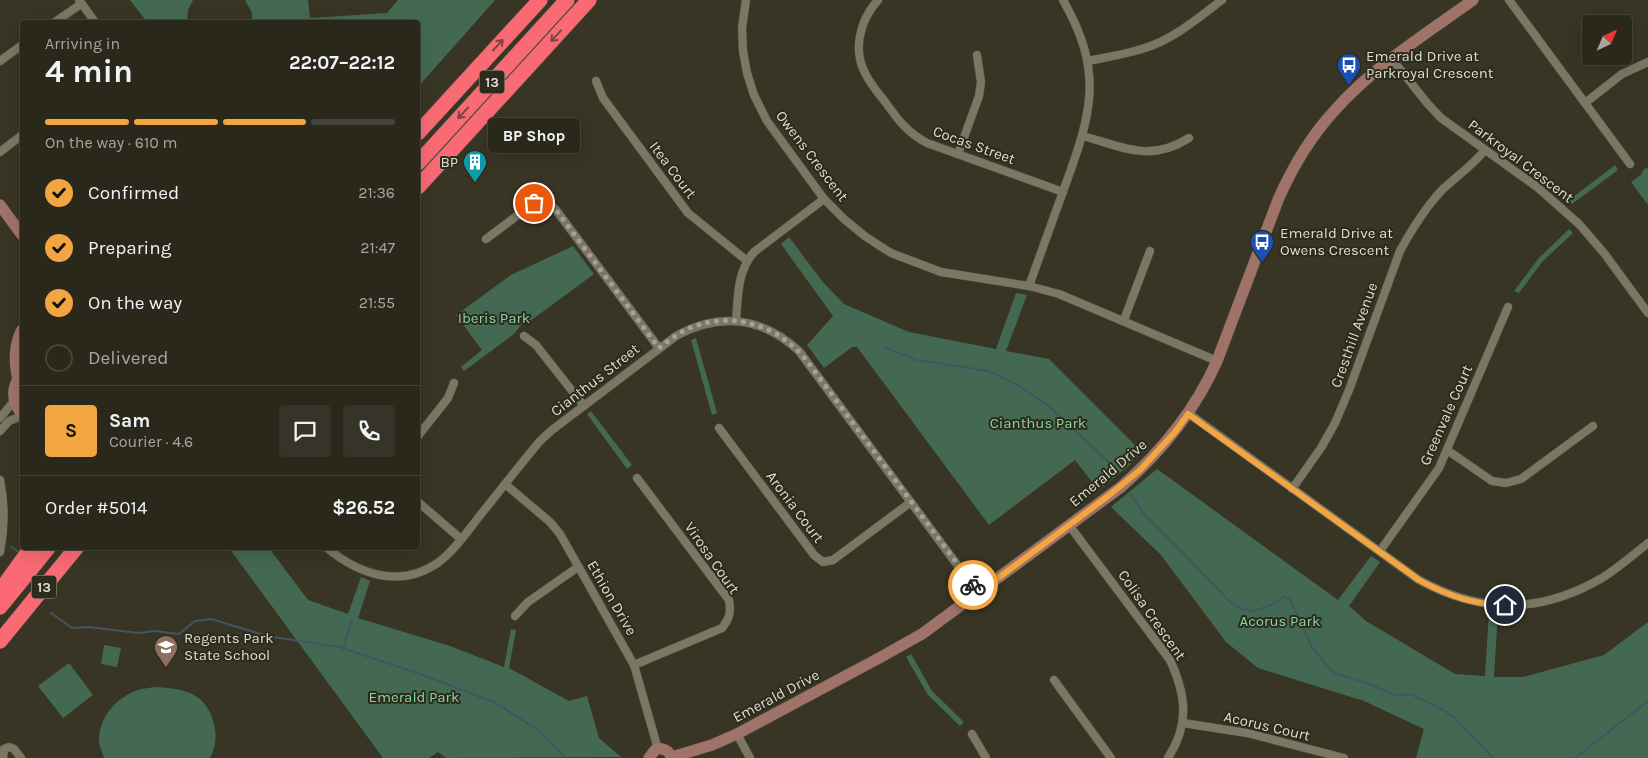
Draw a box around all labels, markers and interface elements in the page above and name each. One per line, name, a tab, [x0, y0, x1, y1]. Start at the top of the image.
north arrow	[1582, 15, 1632, 65]
map controls	[1582, 15, 1632, 65]
one-way arrow	[550, 30, 562, 43]
text: Arriving in	[45, 34, 120, 53]
one-way arrow	[492, 39, 504, 52]
place label: Emerald Drive at Parkroyal Crescent	[1366, 47, 1494, 82]
text: 22:07–22:12	[289, 52, 395, 74]
bus stop icon: Emerald Drive at Parkroyal Crescent	[1336, 52, 1362, 86]
text: 4 min	[45, 53, 133, 90]
road number: 13	[480, 70, 504, 94]
one-way arrow	[457, 107, 469, 120]
street label: Owens Crescent	[772, 107, 852, 205]
street label: Parkroyal Crescent	[1465, 115, 1578, 207]
callout: BP Shop	[488, 118, 580, 153]
street label: Cocas Street	[931, 122, 1018, 168]
text: BP Shop	[503, 126, 565, 145]
text: On the way · 610 m	[45, 133, 178, 152]
street label: Itea Court	[646, 138, 701, 202]
building icon: BP	[462, 149, 488, 183]
place label: BP	[440, 153, 458, 171]
icon: check	[45, 179, 73, 207]
text: Confirmed	[88, 182, 179, 204]
pin	[513, 182, 555, 224]
text: 21:36	[358, 183, 395, 202]
icon: bag	[520, 189, 548, 217]
place label: Emerald Drive at Owens Crescent	[1280, 224, 1393, 259]
bus stop icon: Emerald Drive at Owens Crescent	[1249, 229, 1275, 263]
icon: check	[45, 234, 73, 262]
text: Preparing	[88, 237, 171, 259]
text: 21:47	[360, 238, 395, 257]
street label: Cresthill Avenue	[1327, 280, 1381, 390]
icon: check	[45, 289, 73, 317]
text: On the way	[88, 292, 182, 314]
text: 21:55	[359, 293, 395, 312]
park label: Iberis Park	[458, 309, 530, 327]
street label: Cianthus Street	[547, 340, 643, 420]
text: Delivered	[88, 347, 168, 369]
street label: Greenvale Court	[1416, 362, 1476, 468]
button: chat	[279, 405, 331, 457]
button: phone	[343, 405, 395, 457]
text: Sam	[109, 410, 150, 432]
park label: Cianthus Park	[990, 414, 1086, 432]
text: S	[65, 420, 77, 442]
text: Courier · 4.6	[109, 432, 193, 451]
street label: Emerald Drive	[1066, 435, 1150, 511]
street label: Aronia Court	[762, 468, 828, 547]
text: Order #5014	[45, 497, 147, 519]
text: $26.52	[332, 497, 395, 519]
street label: Virosa Court	[681, 519, 744, 598]
street label: Ethion Drive	[583, 557, 641, 639]
courier	[948, 560, 998, 610]
street label: Colisa Crescent	[1114, 566, 1190, 664]
icon: bike	[959, 571, 987, 599]
road number: 13	[32, 576, 56, 598]
pin	[1484, 584, 1526, 626]
icon: home	[1491, 591, 1519, 619]
park label: Acorus Park	[1240, 612, 1320, 630]
place label: Regents Park State School	[184, 629, 274, 664]
school or university icon: Regents Park State School	[153, 634, 179, 668]
street label: Emerald Drive	[730, 666, 822, 726]
park label: Emerald Park	[369, 688, 459, 706]
street label: Acorus Court	[1222, 707, 1312, 745]

